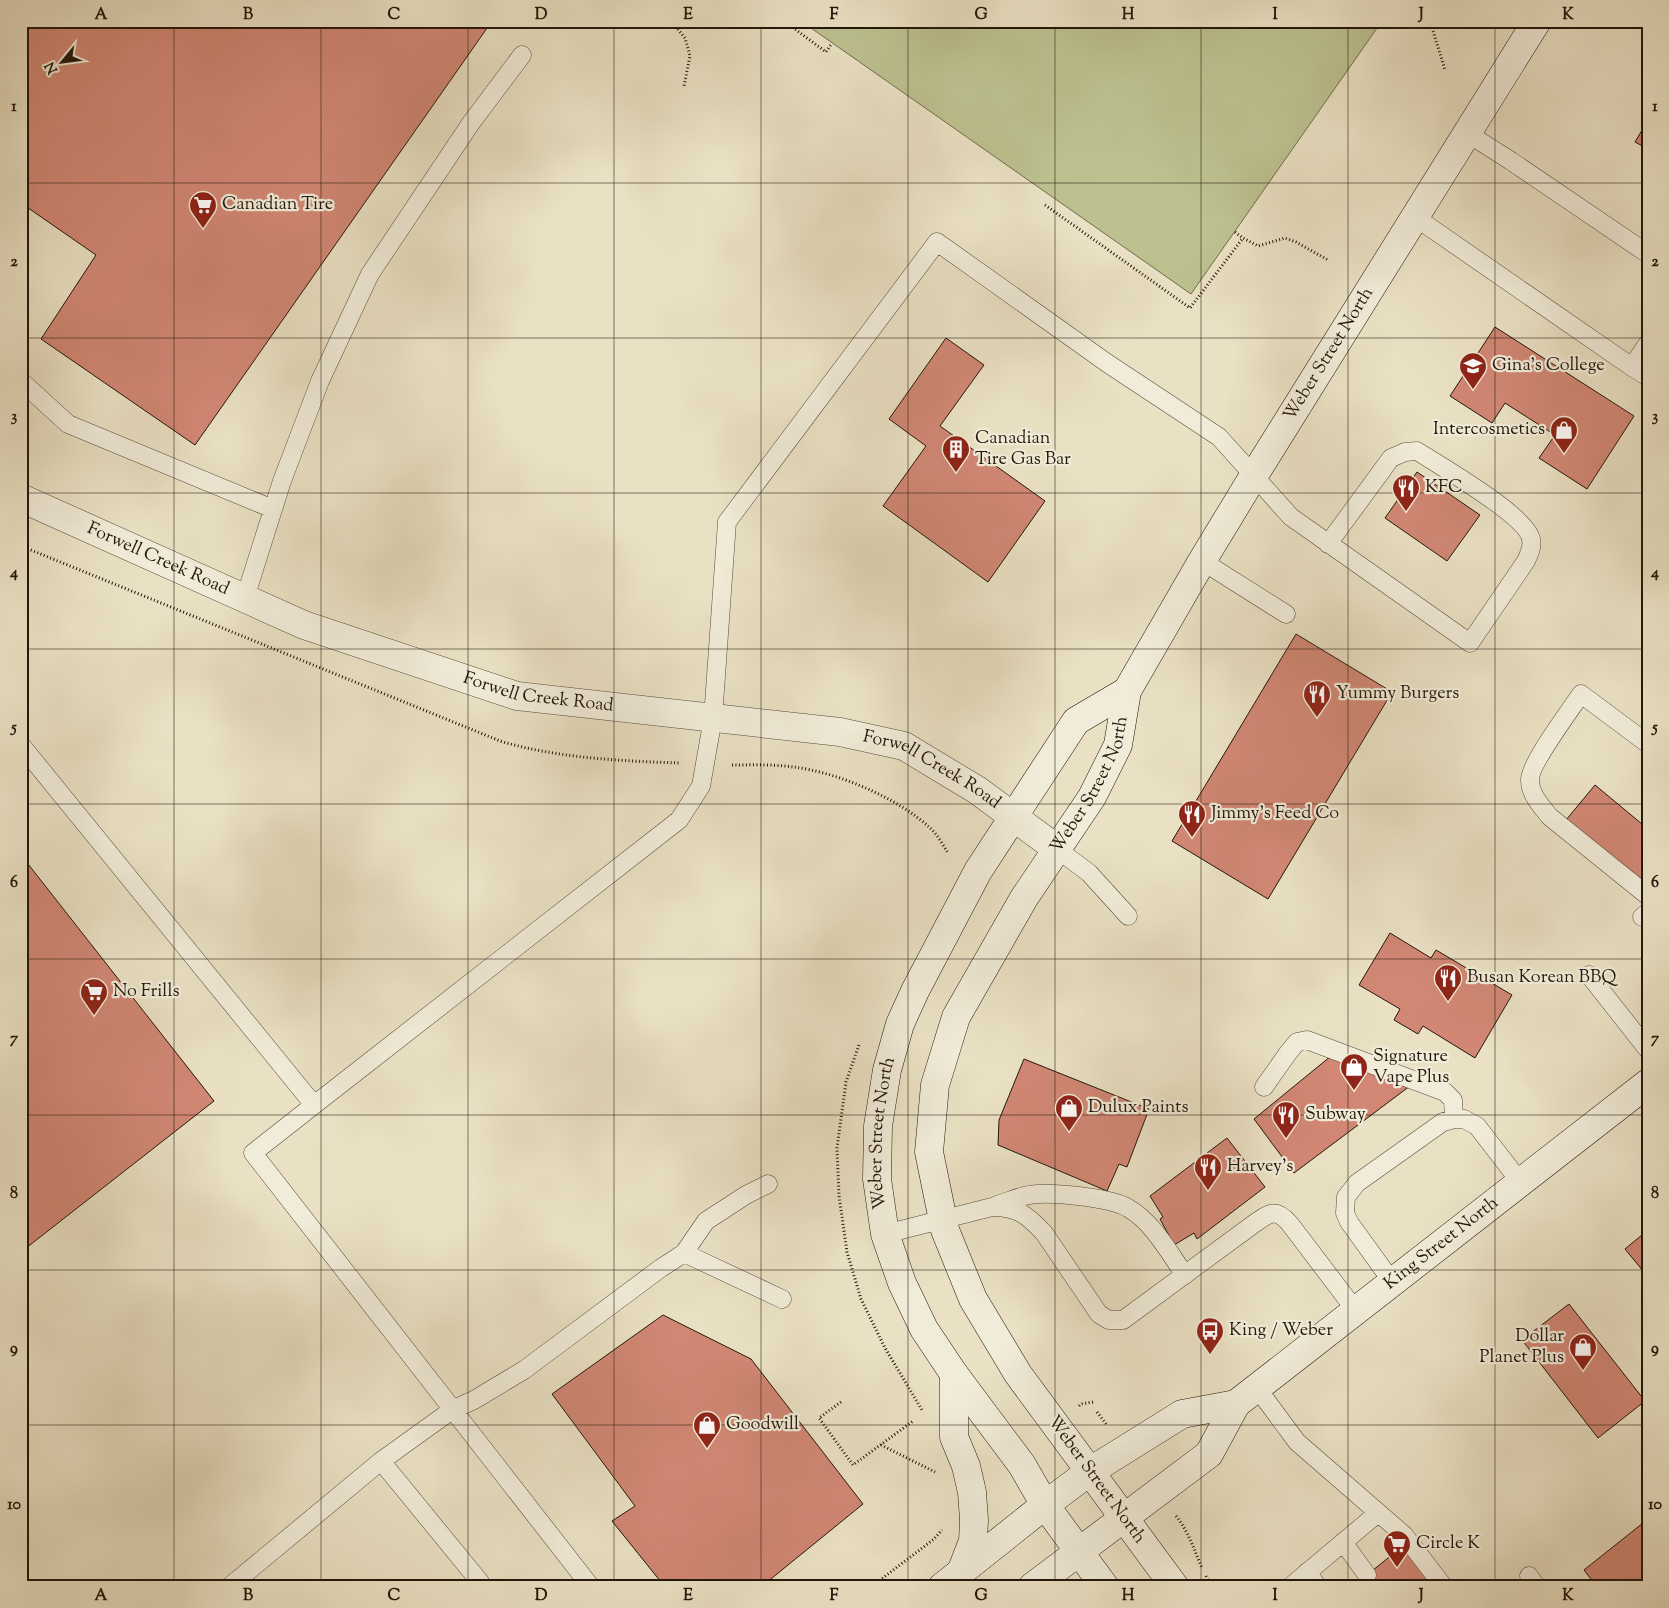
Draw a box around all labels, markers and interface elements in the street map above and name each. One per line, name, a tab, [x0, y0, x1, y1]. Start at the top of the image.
text: A	[95, 4, 108, 27]
text: B	[243, 4, 253, 27]
text: C	[388, 4, 401, 27]
text: D	[535, 4, 548, 27]
text: E	[683, 4, 693, 27]
text: F	[830, 4, 839, 27]
text: G	[974, 4, 988, 27]
text: H	[1122, 4, 1135, 27]
text: I	[1272, 4, 1278, 27]
text: J	[1417, 4, 1424, 27]
text: K	[1562, 4, 1574, 27]
north arrow	[38, 38, 88, 88]
text: N	[41, 58, 64, 77]
text: 1	[11, 96, 17, 119]
text: 1	[1652, 96, 1658, 119]
supermarket icon: Canadian Tire	[188, 190, 218, 229]
place label: Canadian Tire	[222, 192, 333, 218]
text: 2	[10, 251, 18, 274]
text: 2	[1651, 251, 1659, 274]
street label: Weber Street North	[1278, 282, 1381, 426]
school or university icon: Gina's College	[1458, 351, 1488, 390]
place label: Gina's College	[1492, 353, 1605, 379]
text: 3	[11, 406, 18, 429]
text: 3	[1652, 406, 1659, 429]
shop icon: Intercosmetics	[1549, 415, 1579, 454]
place label: Intercosmetics	[1433, 417, 1545, 443]
place label: Canadian Tire Gas Bar	[975, 426, 1071, 473]
building icon: Canadian Tire Gas Bar	[941, 434, 971, 473]
restaurant icon: KFC	[1391, 473, 1421, 512]
place label: KFC	[1425, 475, 1463, 501]
street label: Forwell Creek Road	[83, 516, 233, 603]
text: 4	[9, 562, 18, 585]
text: 4	[1650, 562, 1659, 585]
street label: Forwell Creek Road	[459, 666, 615, 720]
restaurant icon: Yummy Burgers	[1302, 679, 1332, 718]
place label: Yummy Burgers	[1336, 681, 1459, 707]
street label: Weber Street North	[1044, 714, 1136, 859]
text: 5	[9, 717, 17, 740]
text: 5	[1650, 717, 1658, 740]
street label: Forwell Creek Road	[860, 724, 1006, 816]
restaurant icon: Jimmy's Feed Co	[1177, 799, 1207, 838]
place label: Jimmy's Feed Co	[1210, 801, 1339, 827]
text: 6	[10, 872, 18, 895]
text: 6	[1651, 872, 1659, 895]
restaurant icon: Busan Korean BBQ	[1433, 963, 1463, 1002]
place label: Busan Korean BBQ	[1467, 965, 1618, 991]
supermarket icon: No Frills	[79, 977, 109, 1016]
place label: No Frills	[113, 979, 179, 1005]
text: 7	[10, 1028, 19, 1051]
text: 7	[1651, 1028, 1660, 1051]
place label: Signature Vape Plus	[1373, 1044, 1449, 1091]
shop icon: Signature Vape Plus	[1339, 1052, 1369, 1091]
street label: Weber Street North	[864, 1054, 903, 1211]
shop icon: Dulux Paints	[1054, 1093, 1084, 1132]
place label: Dulux Paints	[1088, 1095, 1189, 1121]
restaurant icon: Subway	[1271, 1100, 1301, 1139]
place label: Subway	[1305, 1102, 1366, 1128]
restaurant icon: Harvey's	[1193, 1152, 1223, 1191]
place label: Harvey's	[1227, 1154, 1293, 1180]
text: 8	[10, 1183, 18, 1206]
text: 8	[1651, 1183, 1659, 1206]
street label: King Street North	[1379, 1190, 1505, 1297]
bus stop icon: King / Weber	[1195, 1316, 1225, 1355]
place label: King / Weber	[1229, 1318, 1333, 1344]
place label: Dollar Planet Plus	[1479, 1324, 1564, 1371]
shop icon: Dollar Planet Plus	[1568, 1332, 1598, 1371]
text: 9	[10, 1338, 18, 1361]
text: 9	[1651, 1338, 1659, 1361]
shop icon: Goodwill	[692, 1410, 722, 1449]
street label: Weber Street North	[1041, 1410, 1152, 1550]
place label: Goodwill	[726, 1412, 799, 1438]
text: 10	[7, 1494, 21, 1517]
text: 10	[1648, 1494, 1662, 1517]
supermarket icon: Circle K	[1382, 1529, 1412, 1568]
place label: Circle K	[1416, 1531, 1480, 1557]
text: A	[95, 1585, 108, 1608]
text: B	[243, 1585, 253, 1608]
text: C	[388, 1585, 401, 1608]
text: D	[535, 1585, 548, 1608]
text: E	[683, 1585, 693, 1608]
text: F	[830, 1585, 839, 1608]
text: G	[974, 1585, 988, 1608]
text: H	[1122, 1585, 1135, 1608]
text: I	[1272, 1585, 1278, 1608]
text: J	[1417, 1585, 1424, 1608]
text: K	[1562, 1585, 1574, 1608]

